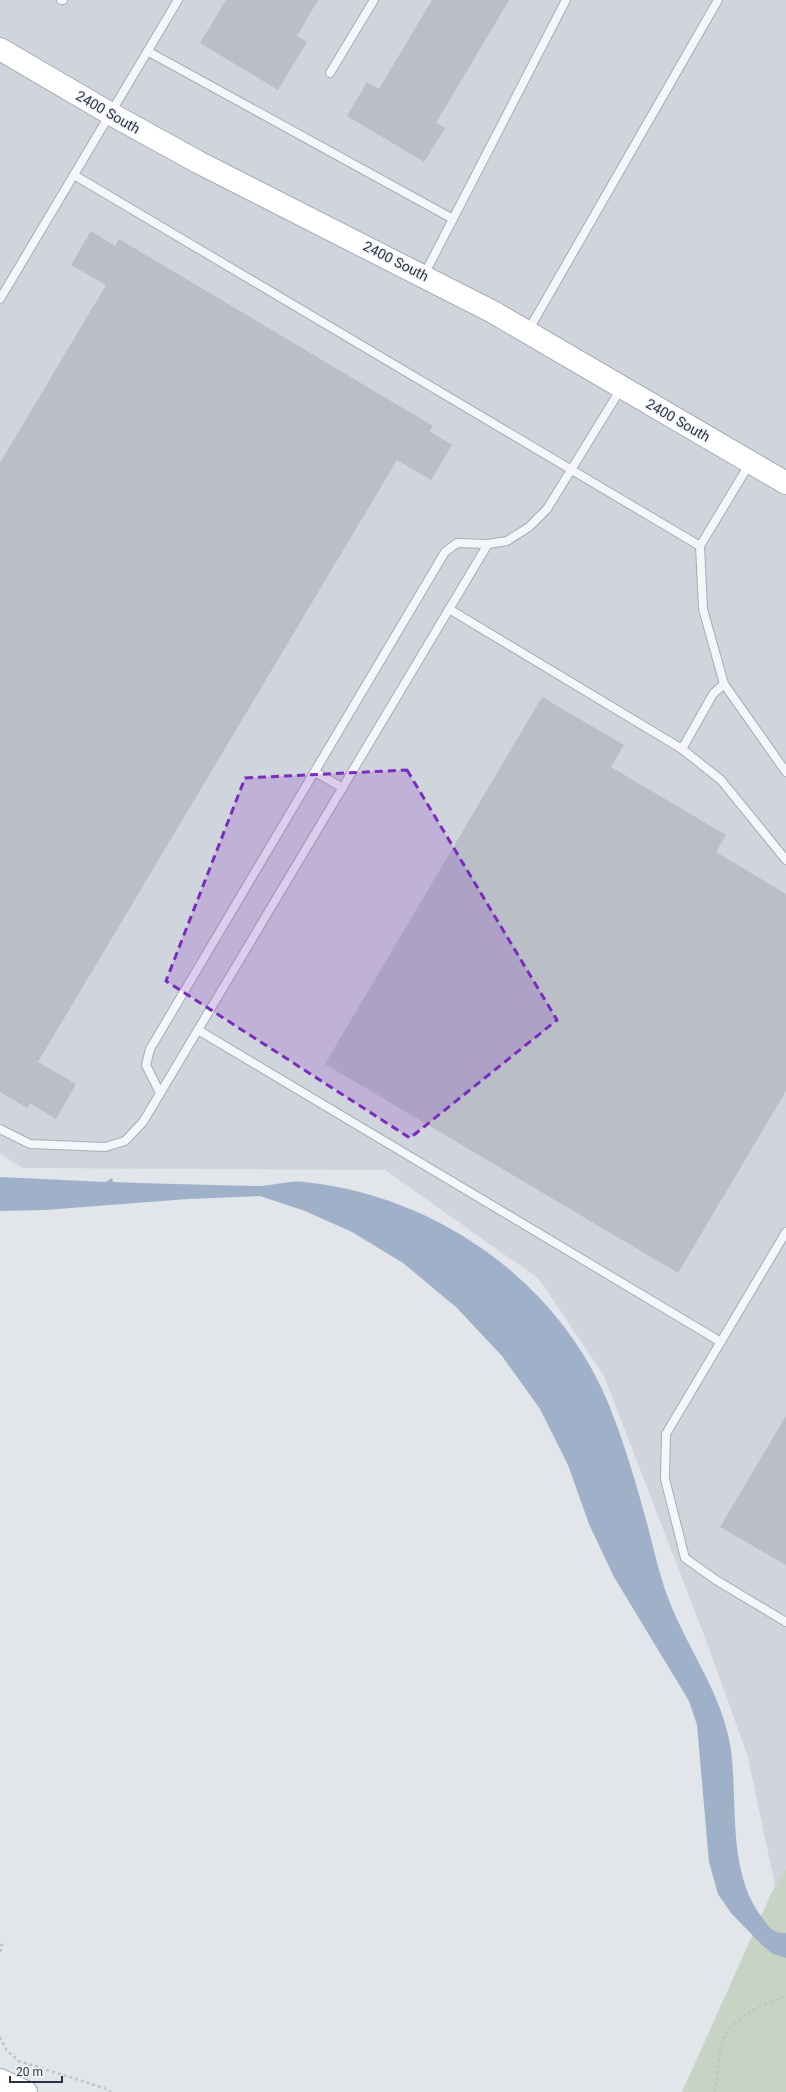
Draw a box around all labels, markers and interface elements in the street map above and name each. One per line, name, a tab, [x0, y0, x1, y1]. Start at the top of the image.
street label: 2400 South	[73, 87, 143, 137]
street label: 2400 South	[361, 238, 431, 284]
street label: 2400 South	[643, 395, 713, 445]
scale bar	[10, 2058, 62, 2084]
text: 20 m	[16, 2065, 43, 2079]

